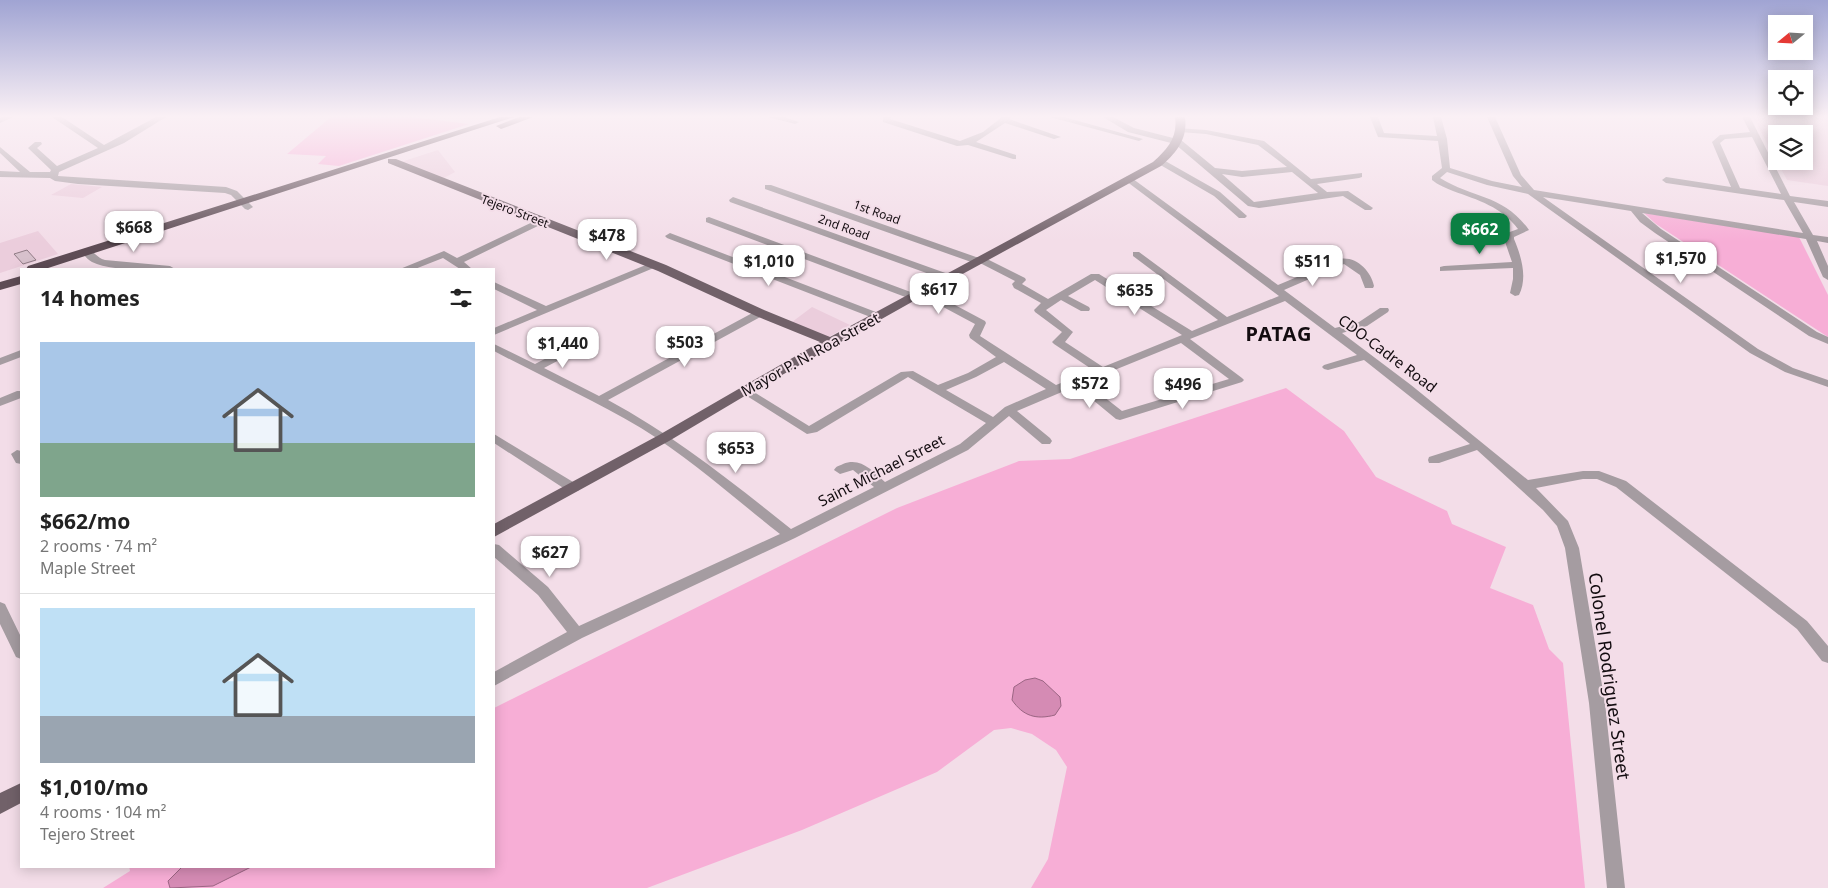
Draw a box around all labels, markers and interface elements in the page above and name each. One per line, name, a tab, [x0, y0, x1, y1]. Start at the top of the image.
north arrow	[1768, 15, 1812, 60]
map controls	[1768, 15, 1813, 170]
button: locate	[1768, 70, 1813, 115]
button: layers	[1768, 125, 1813, 170]
street label: Tejero Street	[479, 190, 552, 232]
street label: 1st Road	[851, 196, 903, 228]
pin: $668	[104, 210, 164, 253]
street label: 2nd Road	[816, 210, 872, 244]
pin: $662	[1450, 212, 1510, 255]
text: $668	[116, 216, 152, 238]
pin: $478	[577, 218, 637, 261]
text: $662	[1462, 218, 1498, 240]
text: $478	[589, 224, 625, 246]
pin: $1,570	[1640, 242, 1722, 284]
pin: $1,010	[728, 244, 810, 287]
pin: $511	[1283, 244, 1343, 287]
text: $1,570	[1656, 247, 1706, 269]
text: $1,010	[744, 250, 794, 272]
text: $511	[1295, 250, 1331, 272]
pin: $617	[909, 272, 969, 315]
pin: $635	[1105, 274, 1165, 316]
text: $617	[921, 278, 957, 300]
text: $635	[1117, 279, 1153, 301]
text: 14 homes	[40, 284, 140, 312]
icon: filters	[447, 284, 475, 312]
street label: Mayor P. N. Roa Street	[737, 307, 883, 401]
street label: CDO-Cadre Road	[1335, 309, 1441, 397]
district label: PATAG	[1246, 320, 1312, 347]
pin: $1,440	[522, 326, 604, 369]
pin: $503	[655, 326, 715, 368]
text: $503	[667, 331, 703, 353]
text: $1,440	[538, 332, 588, 354]
pin: $572	[1060, 366, 1120, 409]
pin: $496	[1153, 368, 1213, 410]
text: $572	[1072, 372, 1108, 394]
text: $496	[1165, 373, 1201, 395]
icon: home	[213, 375, 303, 465]
street label: Saint Michael Street	[814, 429, 948, 511]
pin: $653	[706, 432, 766, 474]
text: $653	[718, 437, 754, 459]
text: $662/mo	[40, 507, 130, 535]
text: 2 rooms · 74 m²	[40, 535, 157, 557]
pin: $627	[520, 536, 580, 578]
text: $627	[532, 541, 568, 563]
text: Maple Street	[40, 557, 135, 579]
street label: Colonel Rodriguez Street	[1584, 571, 1637, 782]
icon: home	[213, 640, 303, 730]
text: $1,010/mo	[40, 773, 148, 801]
text: 4 rooms · 104 m²	[40, 801, 166, 823]
text: Tejero Street	[40, 823, 135, 845]

